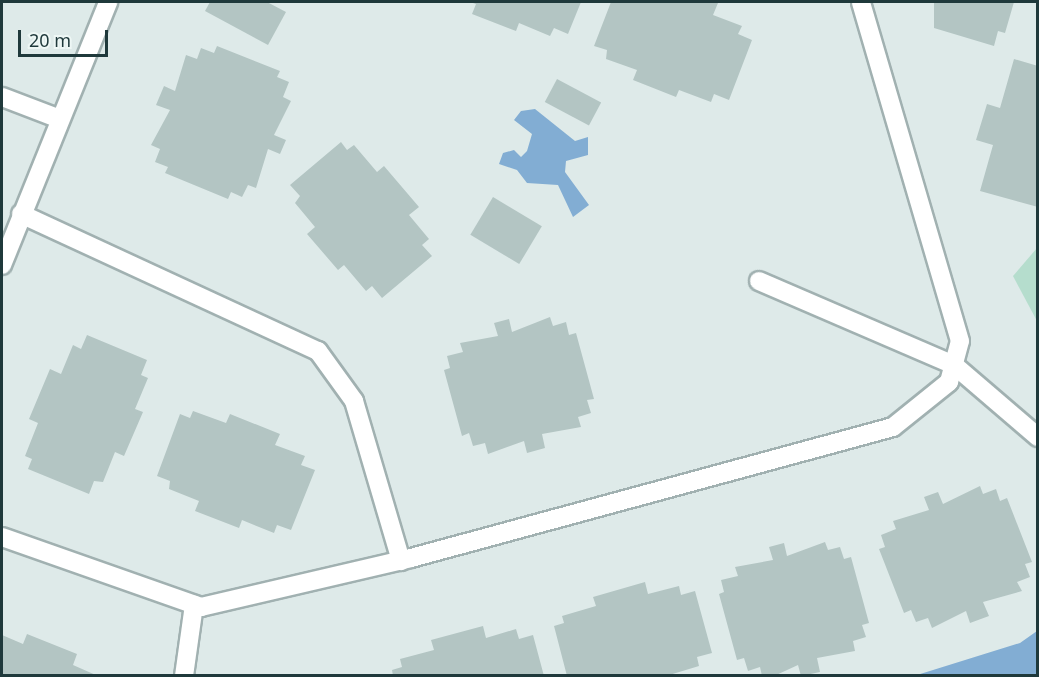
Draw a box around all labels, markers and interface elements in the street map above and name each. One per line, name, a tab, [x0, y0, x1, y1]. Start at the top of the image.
scale bar	[21, 18, 111, 56]
text: 20 m	[29, 28, 71, 52]

